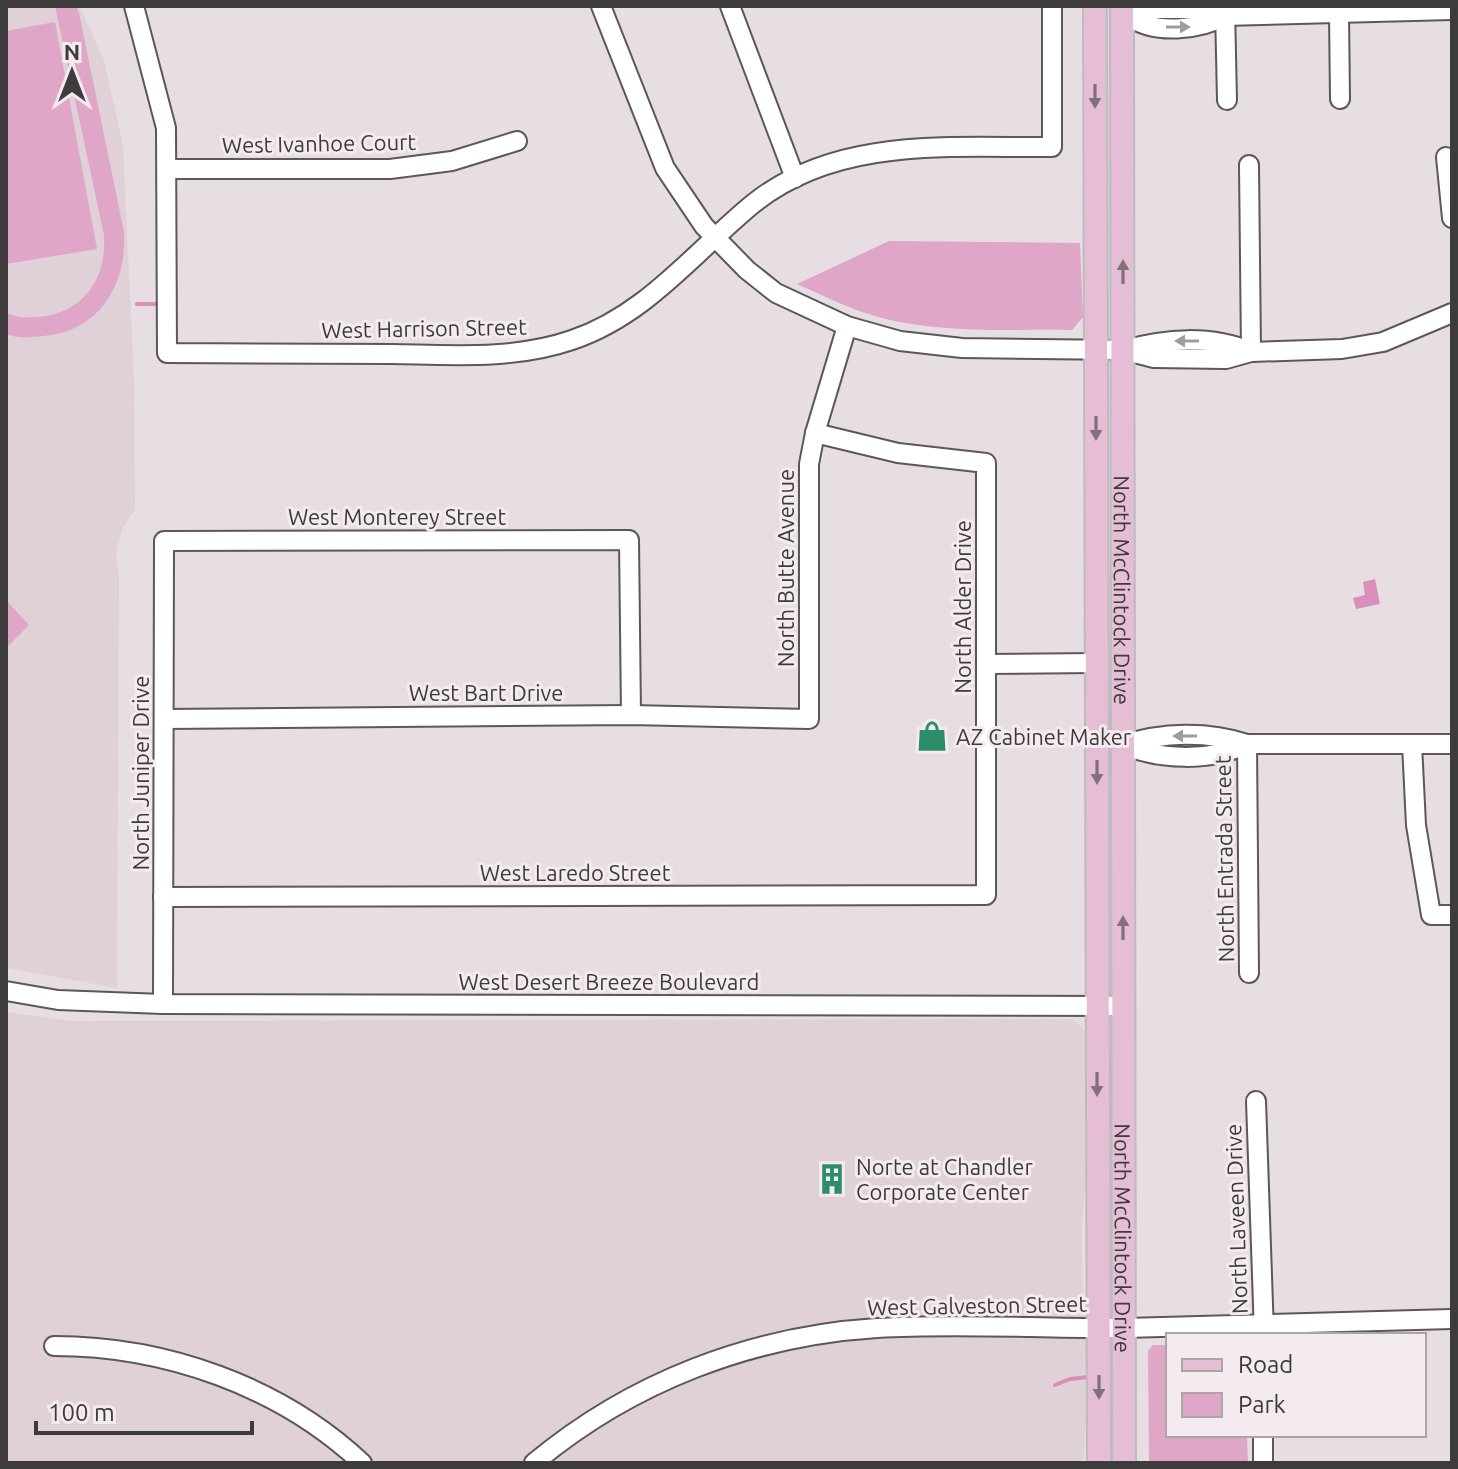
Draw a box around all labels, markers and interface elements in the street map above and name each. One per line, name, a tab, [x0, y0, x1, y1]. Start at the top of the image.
one-way arrow	[1166, 21, 1191, 33]
north arrow	[32, 32, 112, 112]
text: N	[64, 39, 80, 64]
one-way arrow	[1089, 84, 1101, 109]
street label: West Ivanhoe Court	[222, 129, 417, 157]
one-way arrow	[1117, 259, 1129, 284]
street label: West Harrison Street	[321, 314, 527, 342]
one-way arrow	[1174, 335, 1199, 347]
one-way arrow	[1090, 416, 1102, 441]
street label: North Butte Avenue	[773, 469, 798, 667]
street label: North McClintock Drive	[1110, 475, 1135, 705]
street label: West Monterey Street	[288, 504, 506, 529]
street label: North Alder Drive	[950, 520, 975, 694]
street label: North Juniper Drive	[128, 676, 153, 870]
street label: West Bart Drive	[409, 680, 563, 705]
shop icon: AZ Cabinet Maker	[915, 719, 949, 753]
place label: AZ Cabinet Maker	[956, 724, 1132, 749]
one-way arrow	[1172, 730, 1197, 742]
street label: North Entrada Street	[1210, 755, 1238, 963]
one-way arrow	[1091, 760, 1103, 785]
street label: West Laredo Street	[480, 860, 671, 885]
one-way arrow	[1117, 915, 1129, 940]
street label: West Desert Breeze Boulevard	[459, 969, 759, 994]
one-way arrow	[1091, 1072, 1103, 1097]
street label: North McClintock Drive	[1111, 1123, 1136, 1353]
street label: North Laveen Drive	[1220, 1123, 1252, 1315]
place label: Norte at Chandler Corporate Center	[856, 1154, 1033, 1204]
building icon: Norte at Chandler Corporate Center	[815, 1162, 849, 1196]
street label: West Galveston Street	[867, 1291, 1088, 1319]
legend	[1166, 1333, 1426, 1437]
text: Road	[1238, 1351, 1293, 1378]
one-way arrow	[1093, 1375, 1105, 1400]
scale bar	[36, 1385, 252, 1435]
text: Park	[1238, 1391, 1286, 1418]
text: 100 m	[48, 1399, 115, 1426]

